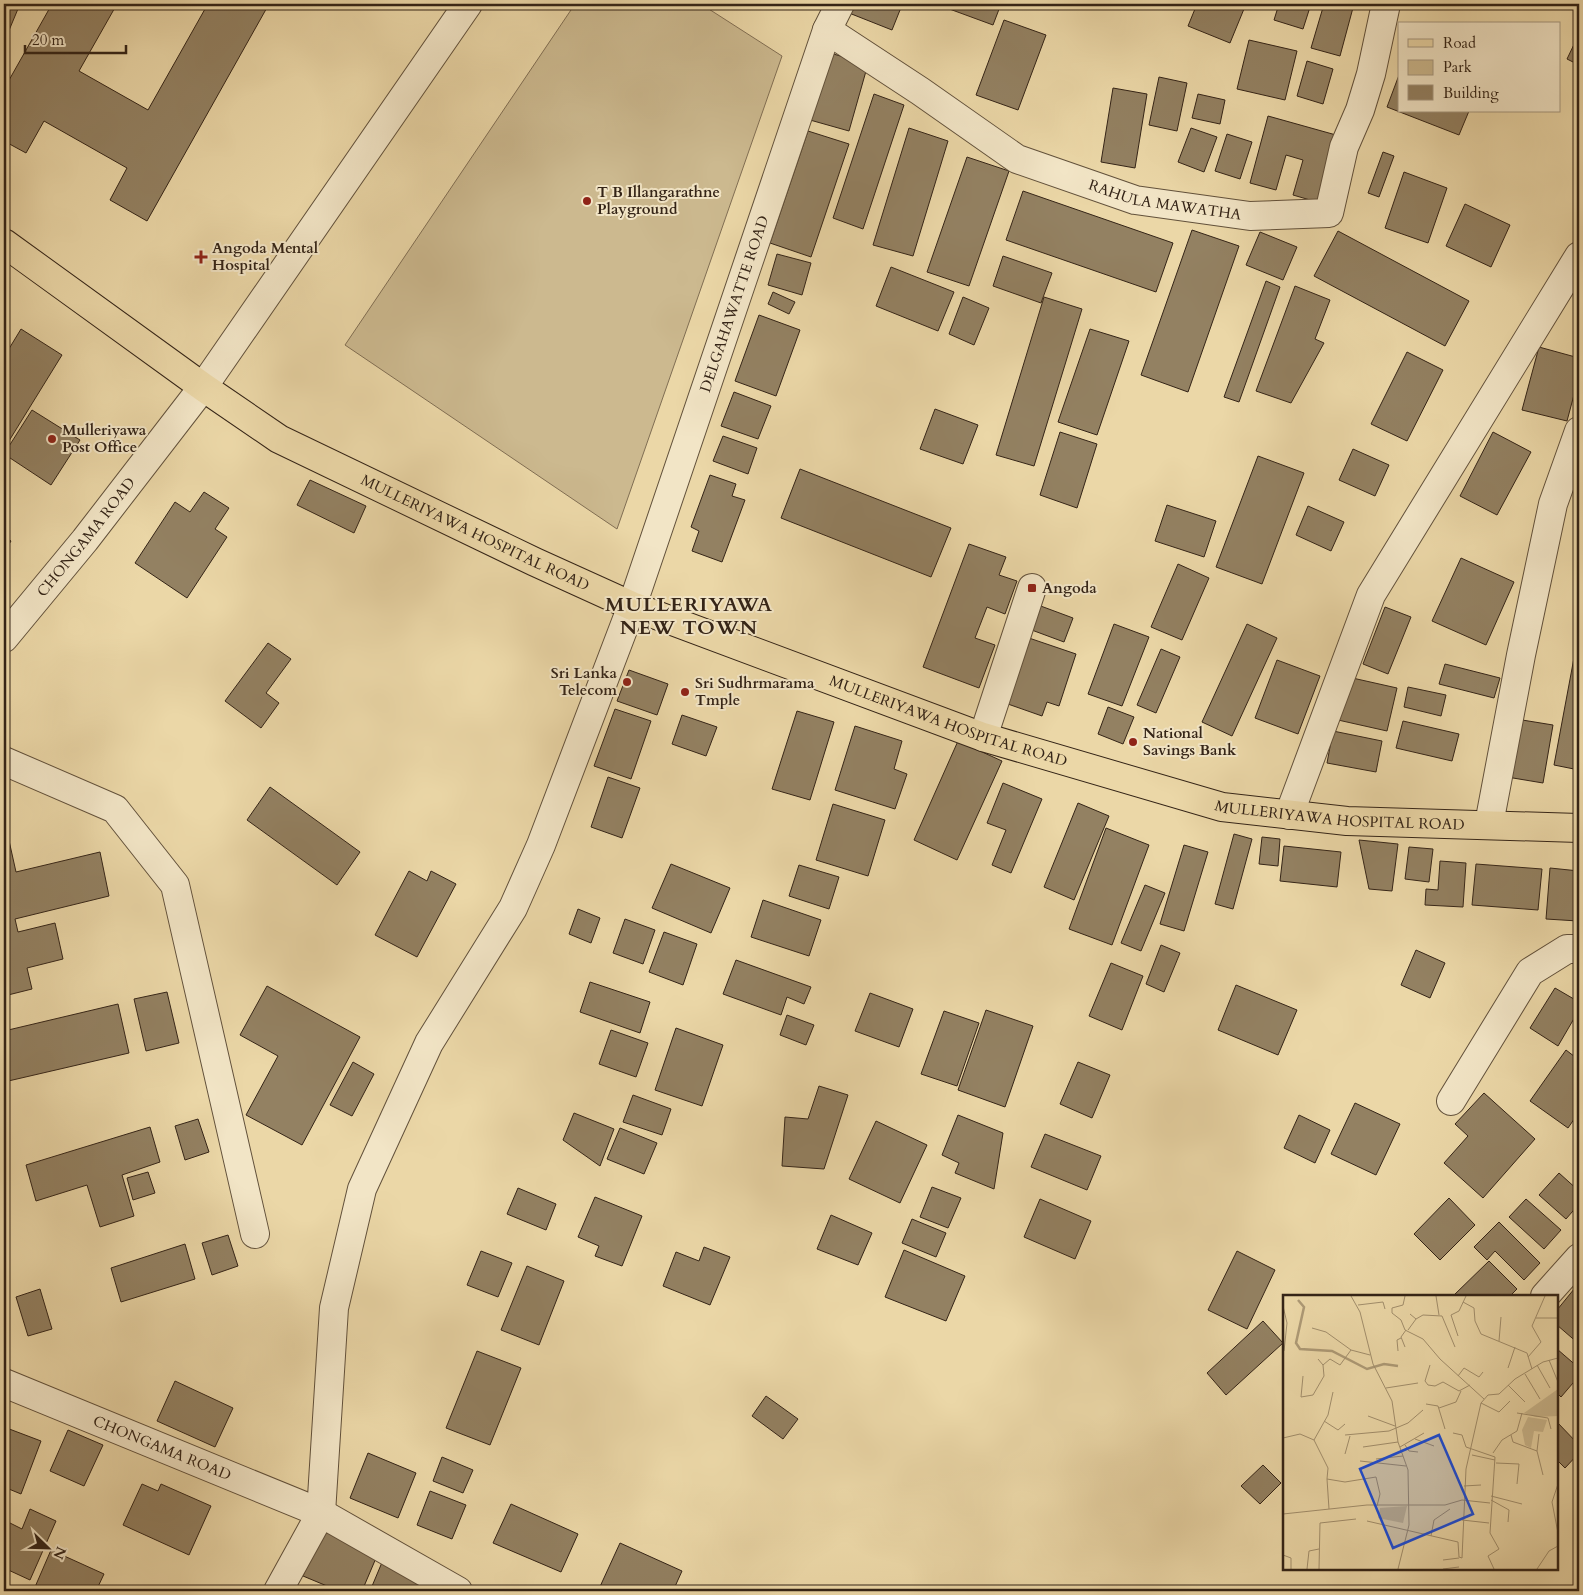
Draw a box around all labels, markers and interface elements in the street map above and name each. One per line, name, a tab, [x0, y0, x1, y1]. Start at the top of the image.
scale bar	[25, 22, 126, 54]
legend	[1398, 22, 1560, 112]
text: 20 m	[32, 30, 64, 50]
text: Road	[1443, 33, 1476, 53]
text: Park	[1443, 57, 1472, 77]
text: Building	[1443, 83, 1499, 103]
street label: RAHULA MAWATHA	[1086, 175, 1243, 225]
place label: T B Illangarathne Playground	[597, 182, 720, 219]
marker: T B Illangarathne Playground	[581, 195, 593, 207]
street label: DELGAHAWATTE ROAD	[695, 213, 773, 395]
place label: Angoda Mental Hospital	[212, 238, 319, 275]
marker: Angoda Mental Hospital	[194, 250, 208, 264]
place label: Mulleriyawa Post Office	[62, 420, 147, 457]
marker: Mulleriyawa Post Office	[46, 433, 58, 445]
street label: MULLERIYAWA HOSPITAL ROAD	[358, 470, 592, 595]
street label: CHONGAMA ROAD	[32, 473, 140, 601]
place label: Angoda	[1042, 578, 1097, 598]
marker: Angoda	[1026, 582, 1038, 594]
district label: MULLERIYAWA NEW TOWN	[605, 591, 773, 641]
place label: Sri Lanka Telecom	[551, 663, 618, 700]
street label: MULLERIYAWA HOSPITAL ROAD	[827, 671, 1070, 771]
place label: Sri Sudhrmarama Tmple	[695, 673, 815, 710]
marker: Sri Lanka Telecom	[621, 676, 633, 688]
marker: Sri Sudhrmarama Tmple	[679, 686, 691, 698]
place label: National Savings Bank	[1143, 723, 1237, 760]
marker: National Savings Bank	[1127, 736, 1139, 748]
street label: MULLERIYAWA HOSPITAL ROAD	[1212, 795, 1465, 835]
inset map	[1283, 1295, 1558, 1570]
street label: CHONGAMA ROAD	[90, 1411, 234, 1485]
north arrow	[22, 1522, 72, 1572]
text: N	[48, 1544, 71, 1562]

